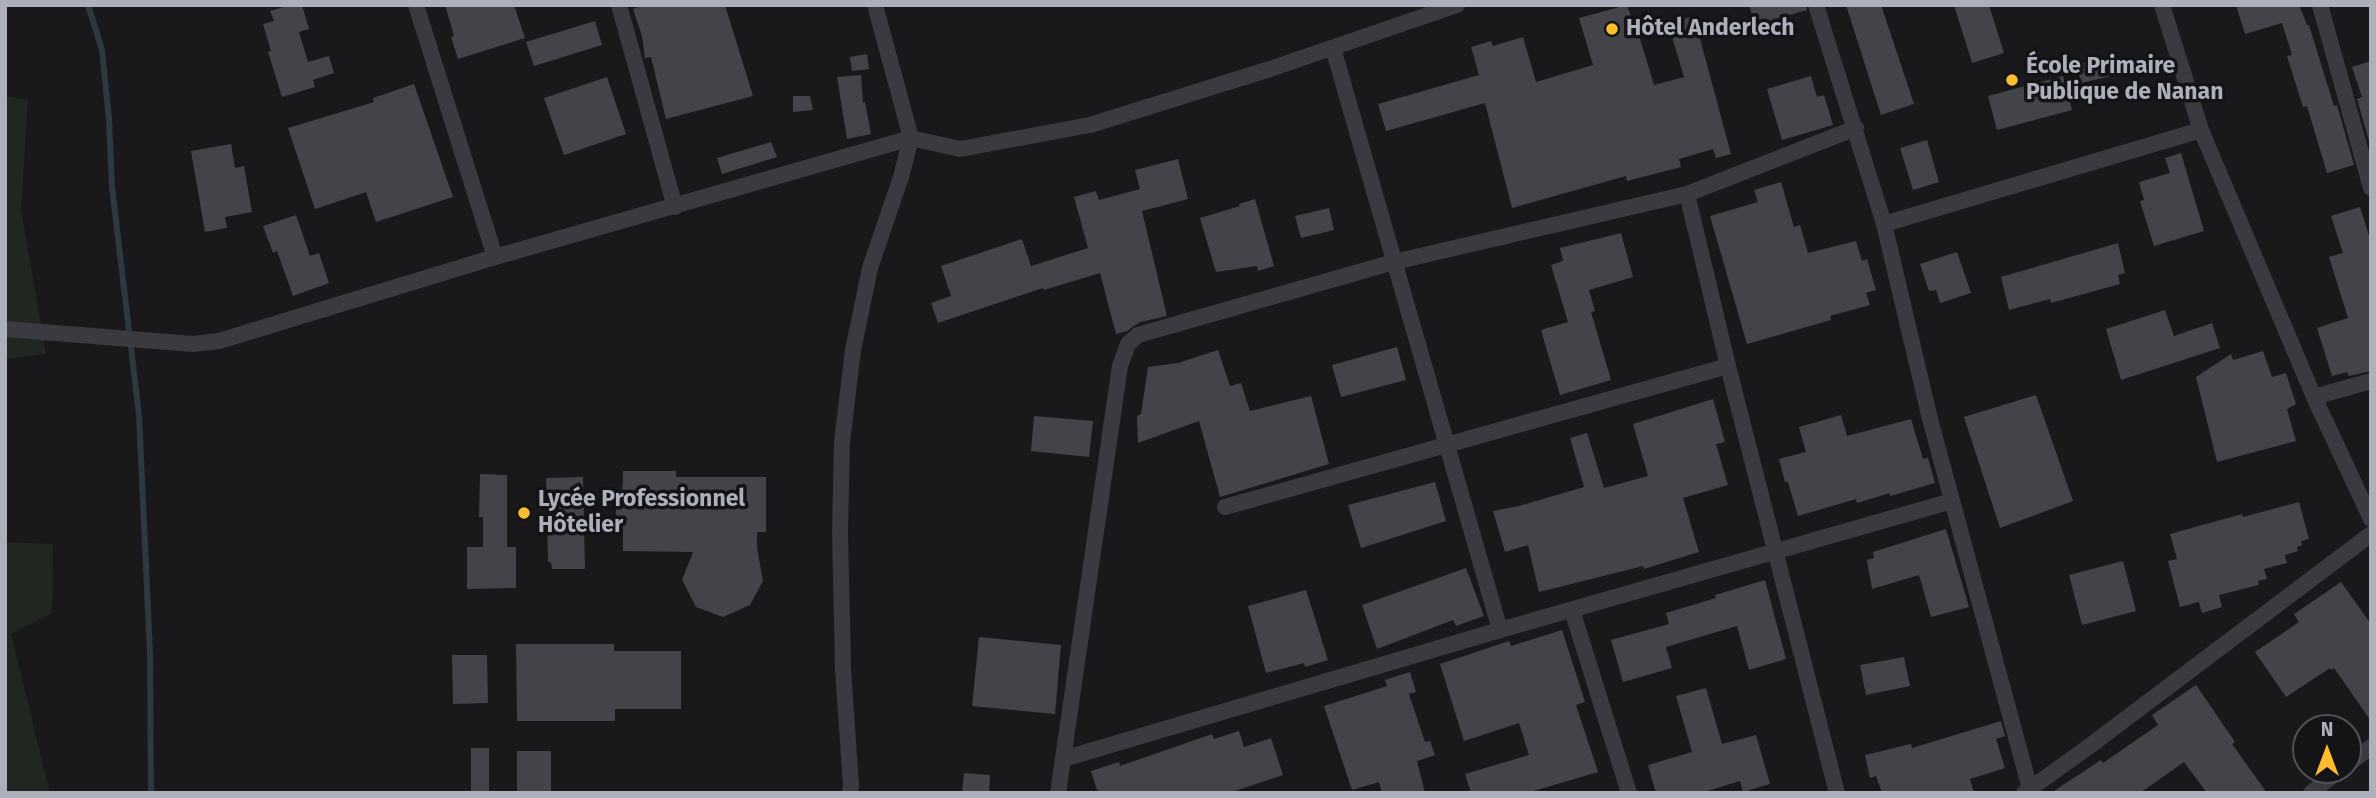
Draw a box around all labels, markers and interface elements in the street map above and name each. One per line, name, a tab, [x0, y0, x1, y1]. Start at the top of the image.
place label: Hôtel Anderlech	[1626, 15, 1794, 43]
marker: Hôtel Anderlech	[1604, 21, 1620, 37]
place label: École Primaire Publique de Nanan	[2026, 53, 2223, 107]
marker: École Primaire Publique de Nanan	[2004, 72, 2020, 88]
place label: Lycée Professionnel Hôtelier	[538, 486, 745, 540]
marker: Lycée Professionnel Hôtelier	[516, 505, 532, 521]
north arrow	[2292, 714, 2362, 784]
text: N	[2321, 718, 2333, 741]

